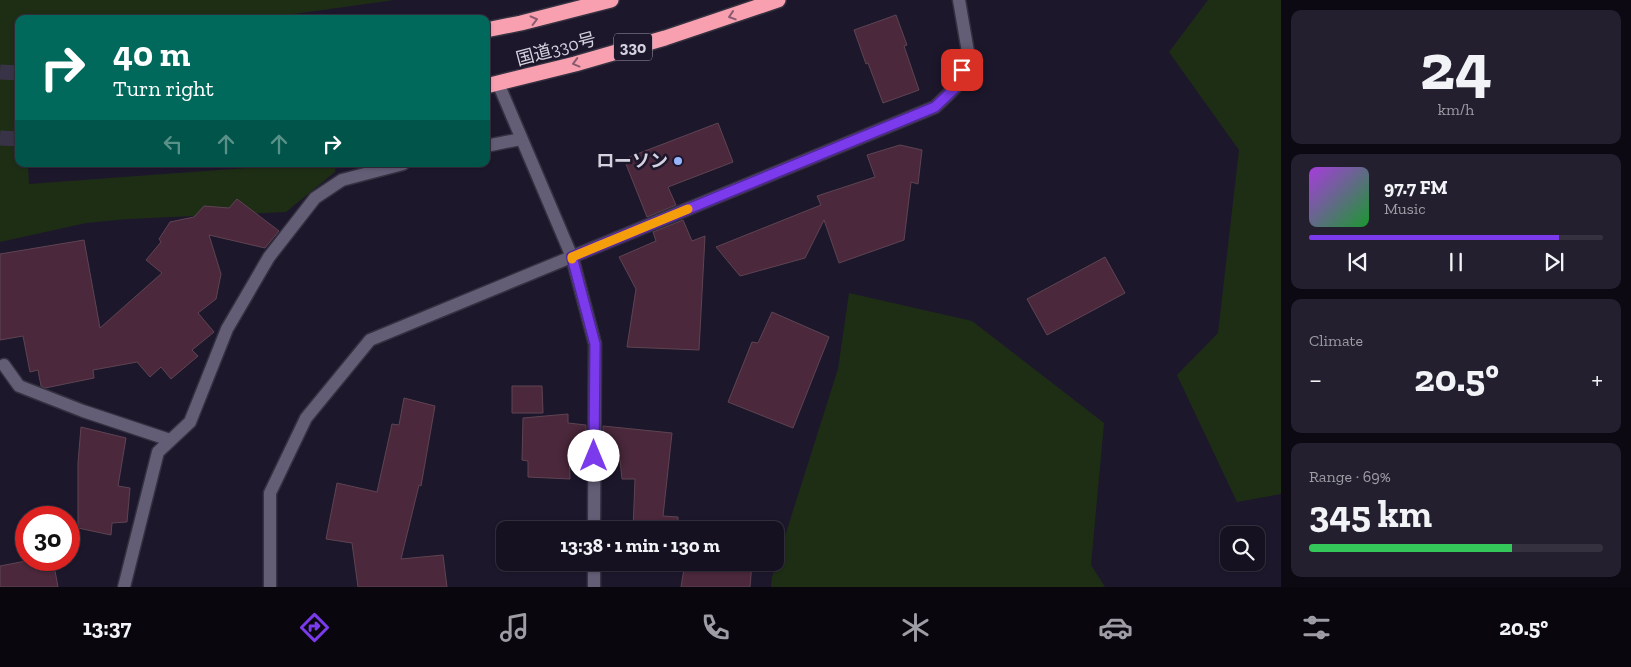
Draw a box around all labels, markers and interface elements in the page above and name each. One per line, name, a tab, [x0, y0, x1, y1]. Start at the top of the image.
one-way arrow	[728, 10, 736, 20]
one-way arrow	[529, 15, 538, 26]
street label: 国道330号	[514, 28, 598, 70]
text: 24	[1420, 28, 1492, 106]
text: 40 m	[113, 33, 190, 75]
road number: 330	[614, 34, 652, 61]
icon: right	[30, 35, 95, 100]
pin	[941, 49, 983, 91]
icon: arrive	[948, 56, 976, 84]
one-way arrow	[572, 57, 581, 68]
text: Turn right	[113, 75, 214, 102]
text: km/h	[1438, 100, 1474, 119]
icon: left	[159, 130, 187, 158]
icon: ahead	[212, 130, 240, 158]
icon: ahead	[265, 130, 293, 158]
icon: right	[318, 130, 346, 158]
place label: ローソン	[596, 150, 668, 172]
marker: ローソン	[672, 155, 684, 167]
text: 97.7 FM	[1384, 176, 1448, 199]
text: Music	[1384, 199, 1426, 218]
icon: previous	[1344, 248, 1372, 276]
icon: pause	[1442, 248, 1470, 276]
icon: next	[1540, 248, 1568, 276]
text: Climate	[1309, 331, 1363, 350]
text: 20.5°	[1414, 355, 1499, 401]
text: −	[1309, 363, 1322, 396]
text: +	[1591, 363, 1603, 396]
position arrow	[567, 429, 619, 481]
text: Range · 69%	[1309, 467, 1391, 486]
text: 345 km	[1309, 491, 1432, 537]
speed limit sign: 30	[15, 506, 80, 571]
map controls	[1220, 526, 1265, 571]
button: search	[1220, 526, 1265, 571]
text: 13:38 · 1 min · 130 m	[560, 534, 720, 557]
icon: directions	[297, 610, 332, 645]
icon: music	[497, 610, 532, 645]
icon: phone	[698, 610, 733, 645]
icon: climate	[898, 610, 933, 645]
icon: car	[1098, 610, 1133, 645]
icon: filters	[1299, 610, 1334, 645]
text: 13:37	[83, 614, 131, 641]
text: 20.5°	[1499, 614, 1548, 641]

